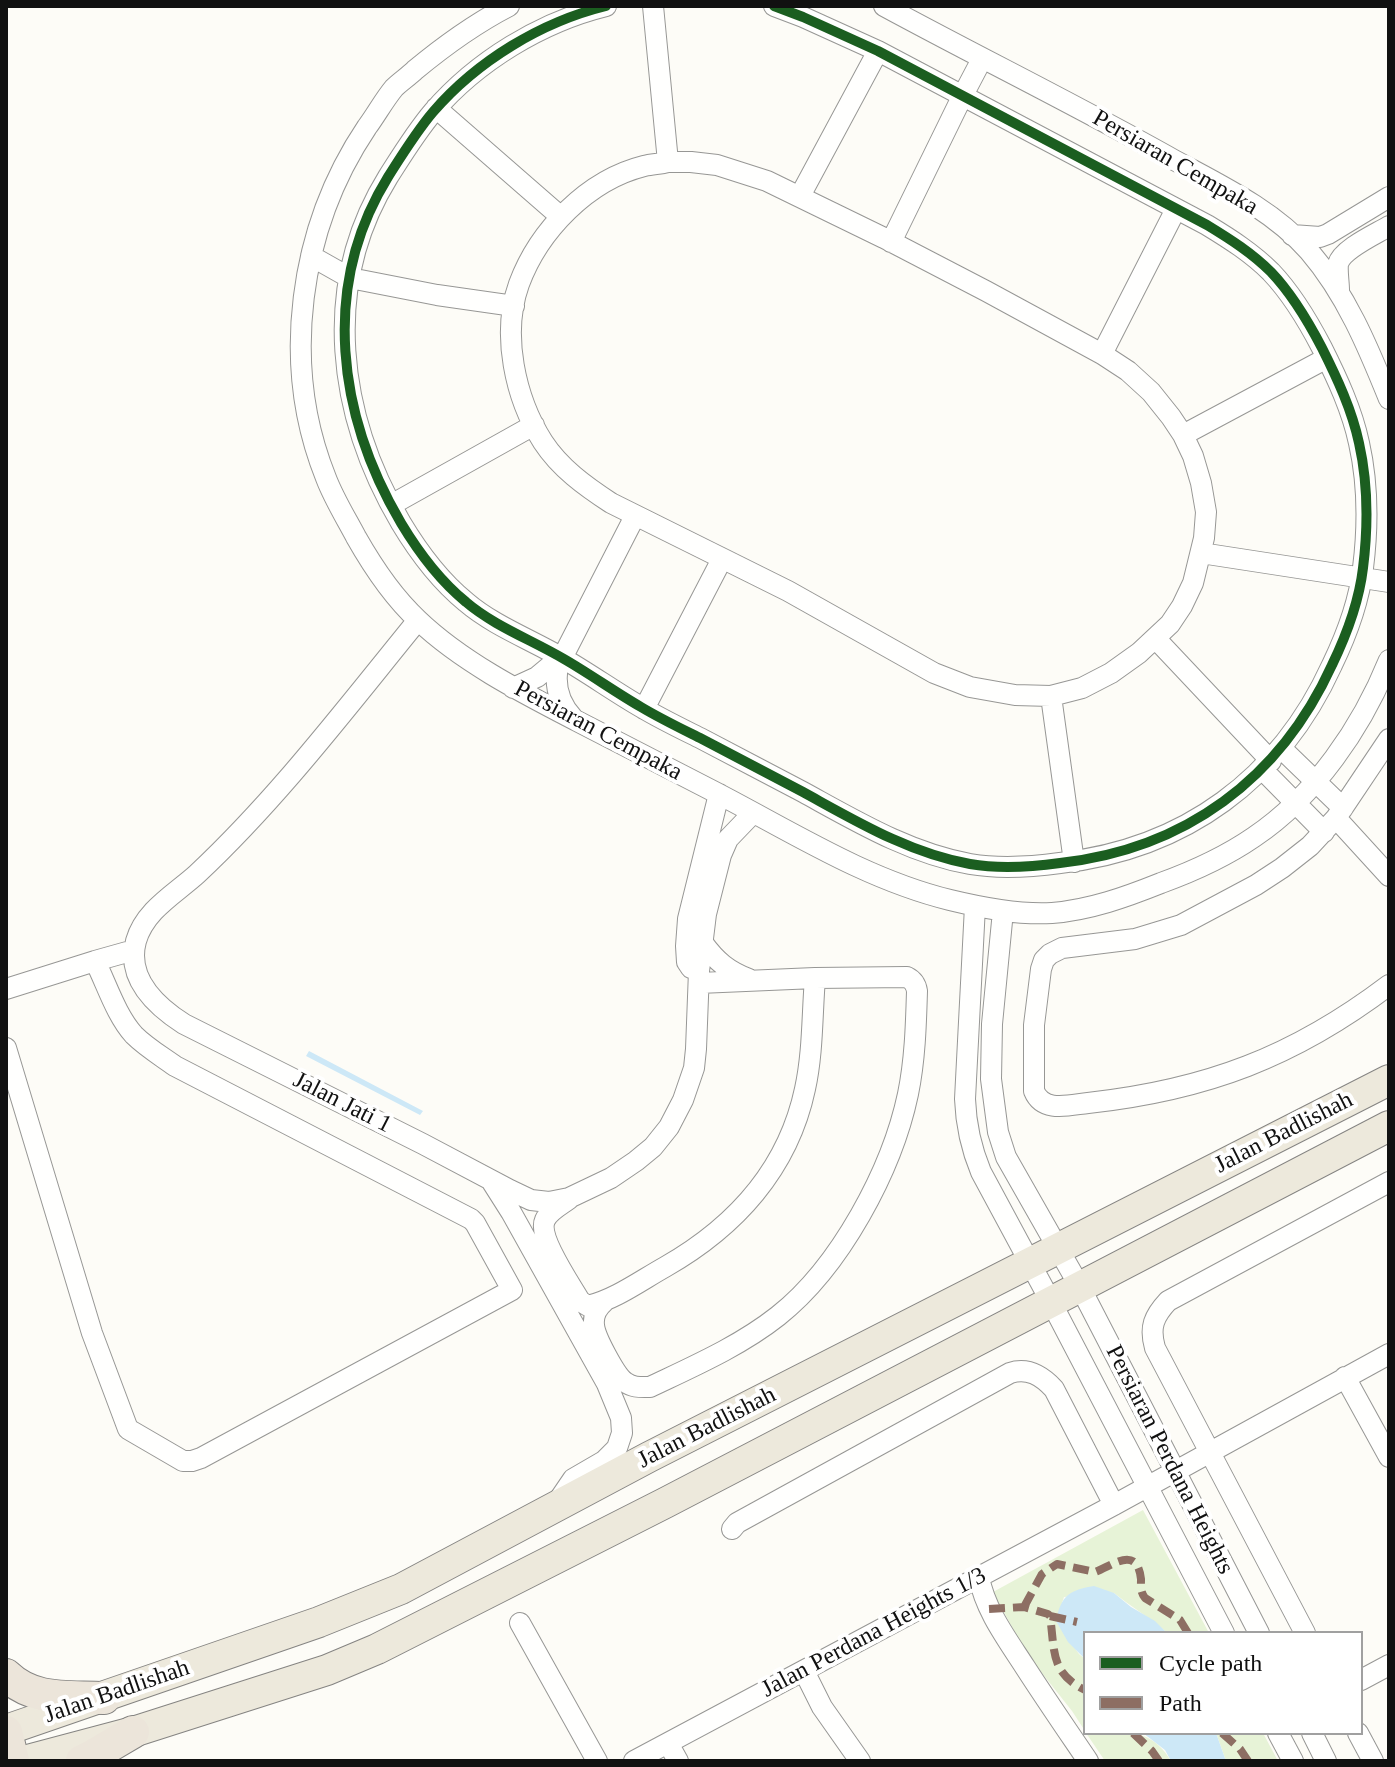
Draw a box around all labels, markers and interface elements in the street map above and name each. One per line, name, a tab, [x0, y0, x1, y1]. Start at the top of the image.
street label: Persiaran Cempaka	[1087, 104, 1263, 222]
street label: Persiaran Cempaka	[509, 675, 687, 787]
street label: Jalan Jati 1	[288, 1066, 396, 1140]
street label: Jalan Badlishah	[1210, 1086, 1358, 1180]
street label: Persiaran Perdana Heights	[1099, 1341, 1239, 1579]
street label: Jalan Badlishah	[633, 1381, 781, 1475]
street label: Jalan Perdana Heights 1/3	[757, 1562, 991, 1704]
legend	[1083, 1631, 1363, 1735]
text: Cycle path	[1159, 1650, 1262, 1676]
street label: Jalan Badlishah	[41, 1654, 193, 1730]
text: Path	[1159, 1690, 1202, 1716]

